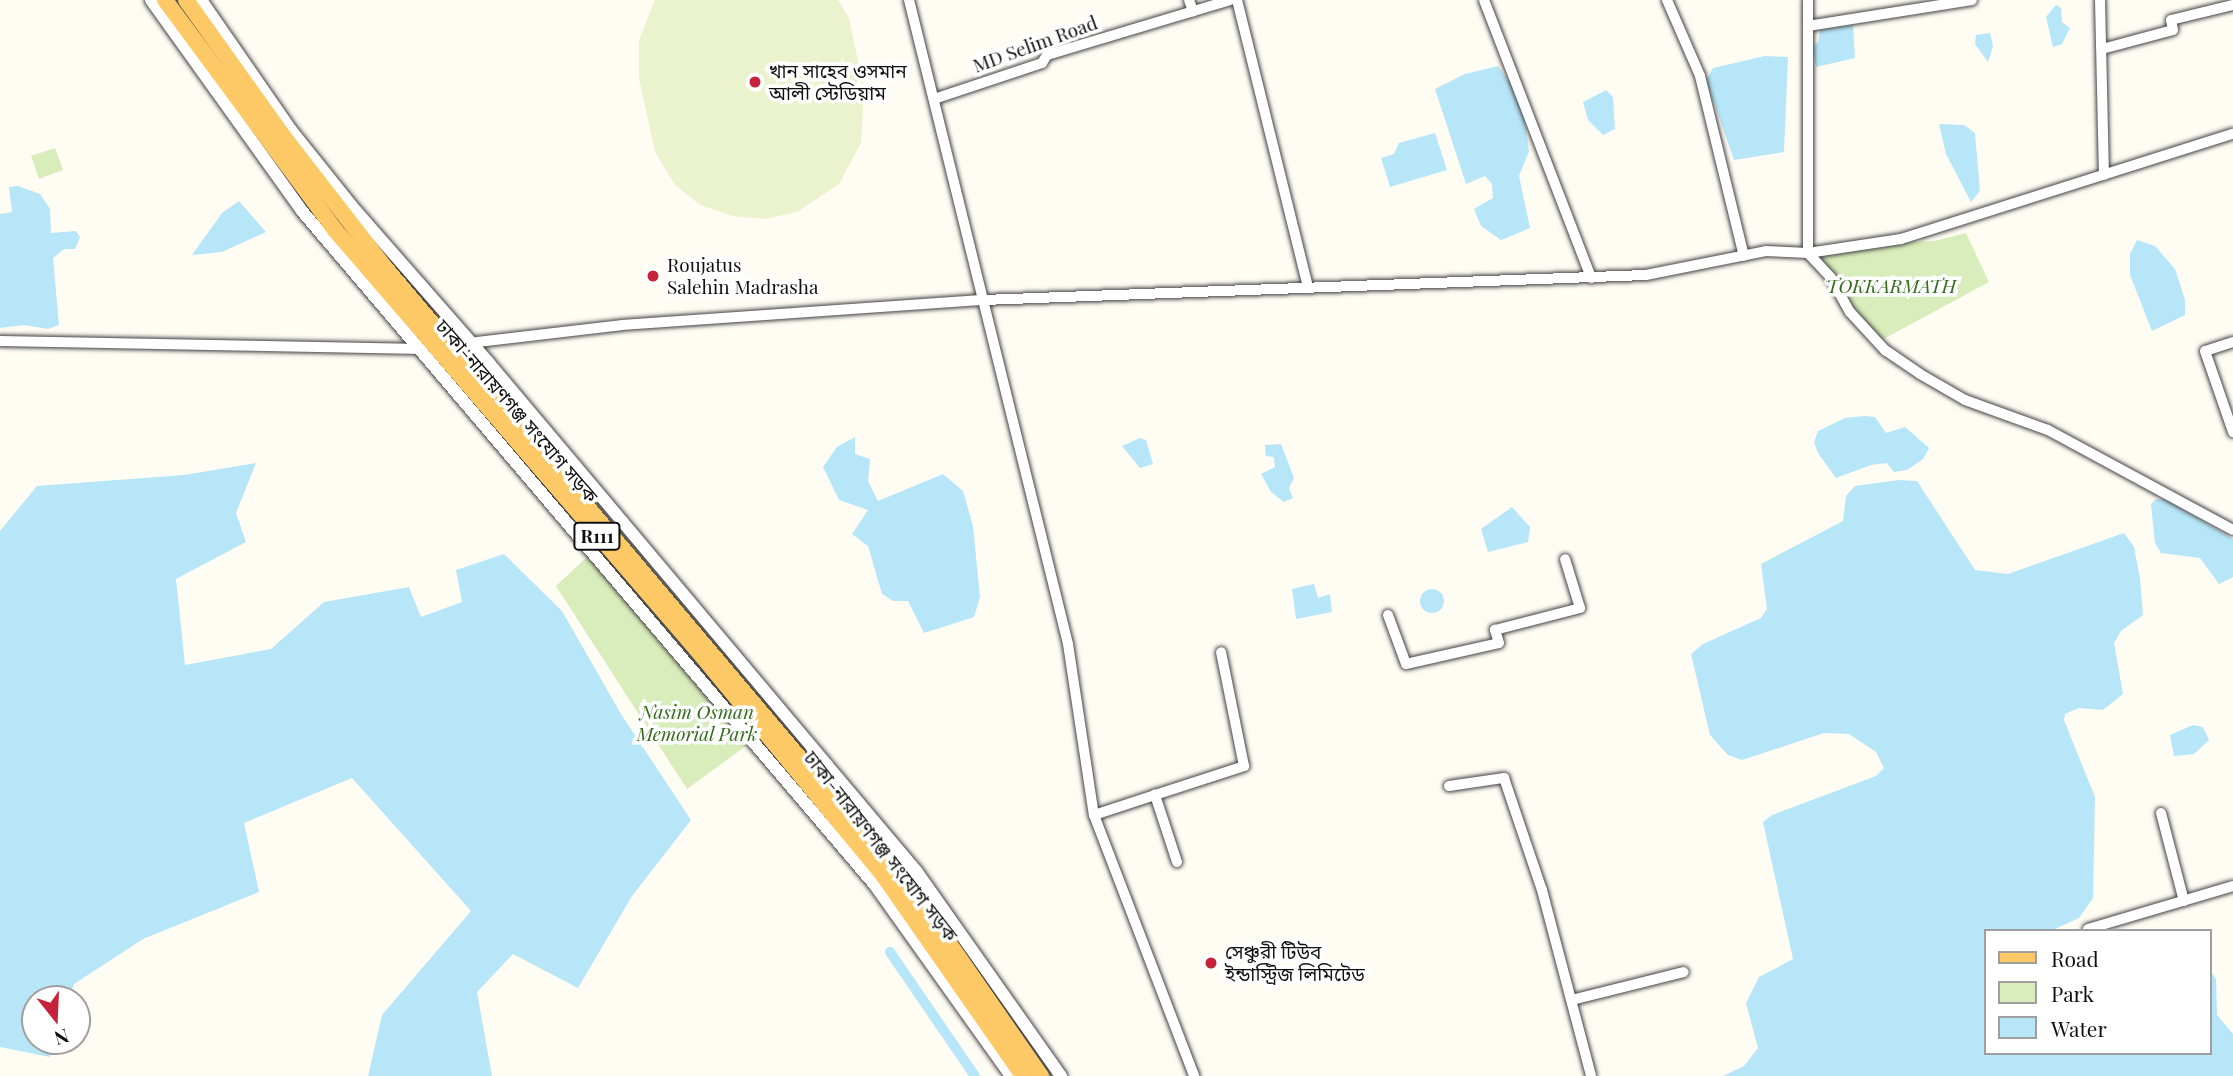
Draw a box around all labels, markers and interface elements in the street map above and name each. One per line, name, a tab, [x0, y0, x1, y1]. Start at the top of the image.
street label: MD Selim Road	[970, 11, 1100, 77]
place label: খান সাহেব ওসমান আলী স্টেডিয়াম	[769, 60, 907, 104]
marker: খান সাহেব ওসমান আলী স্টেডিয়াম	[747, 74, 763, 90]
place label: Roujatus Salehin Madrasha	[667, 254, 818, 298]
marker: Roujatus Salehin Madrasha	[645, 268, 661, 284]
park label: TOKKARMATH	[1826, 275, 1956, 297]
street label: ঢাকা-নারায়ণগঞ্জ সংযোগ সড়ক	[431, 315, 603, 507]
road number: R111	[572, 522, 622, 550]
park label: Nasim Osman Memorial Park	[636, 701, 758, 745]
street label: ঢাকা-নারায়ণগঞ্জ সংযোগ সড়ক	[800, 746, 962, 946]
legend	[1984, 929, 2212, 1055]
place label: সেঞ্চুরী টিউব ইন্ডাস্ট্রিজ লিমিটেড	[1225, 941, 1365, 985]
text: Road	[2051, 944, 2099, 972]
marker: সেঞ্চুরী টিউব ইন্ডাস্ট্রিজ লিমিটেড	[1203, 955, 1219, 971]
text: Park	[2051, 979, 2094, 1007]
north arrow	[21, 985, 91, 1055]
text: Water	[2051, 1014, 2107, 1042]
text: N	[51, 1024, 72, 1053]

